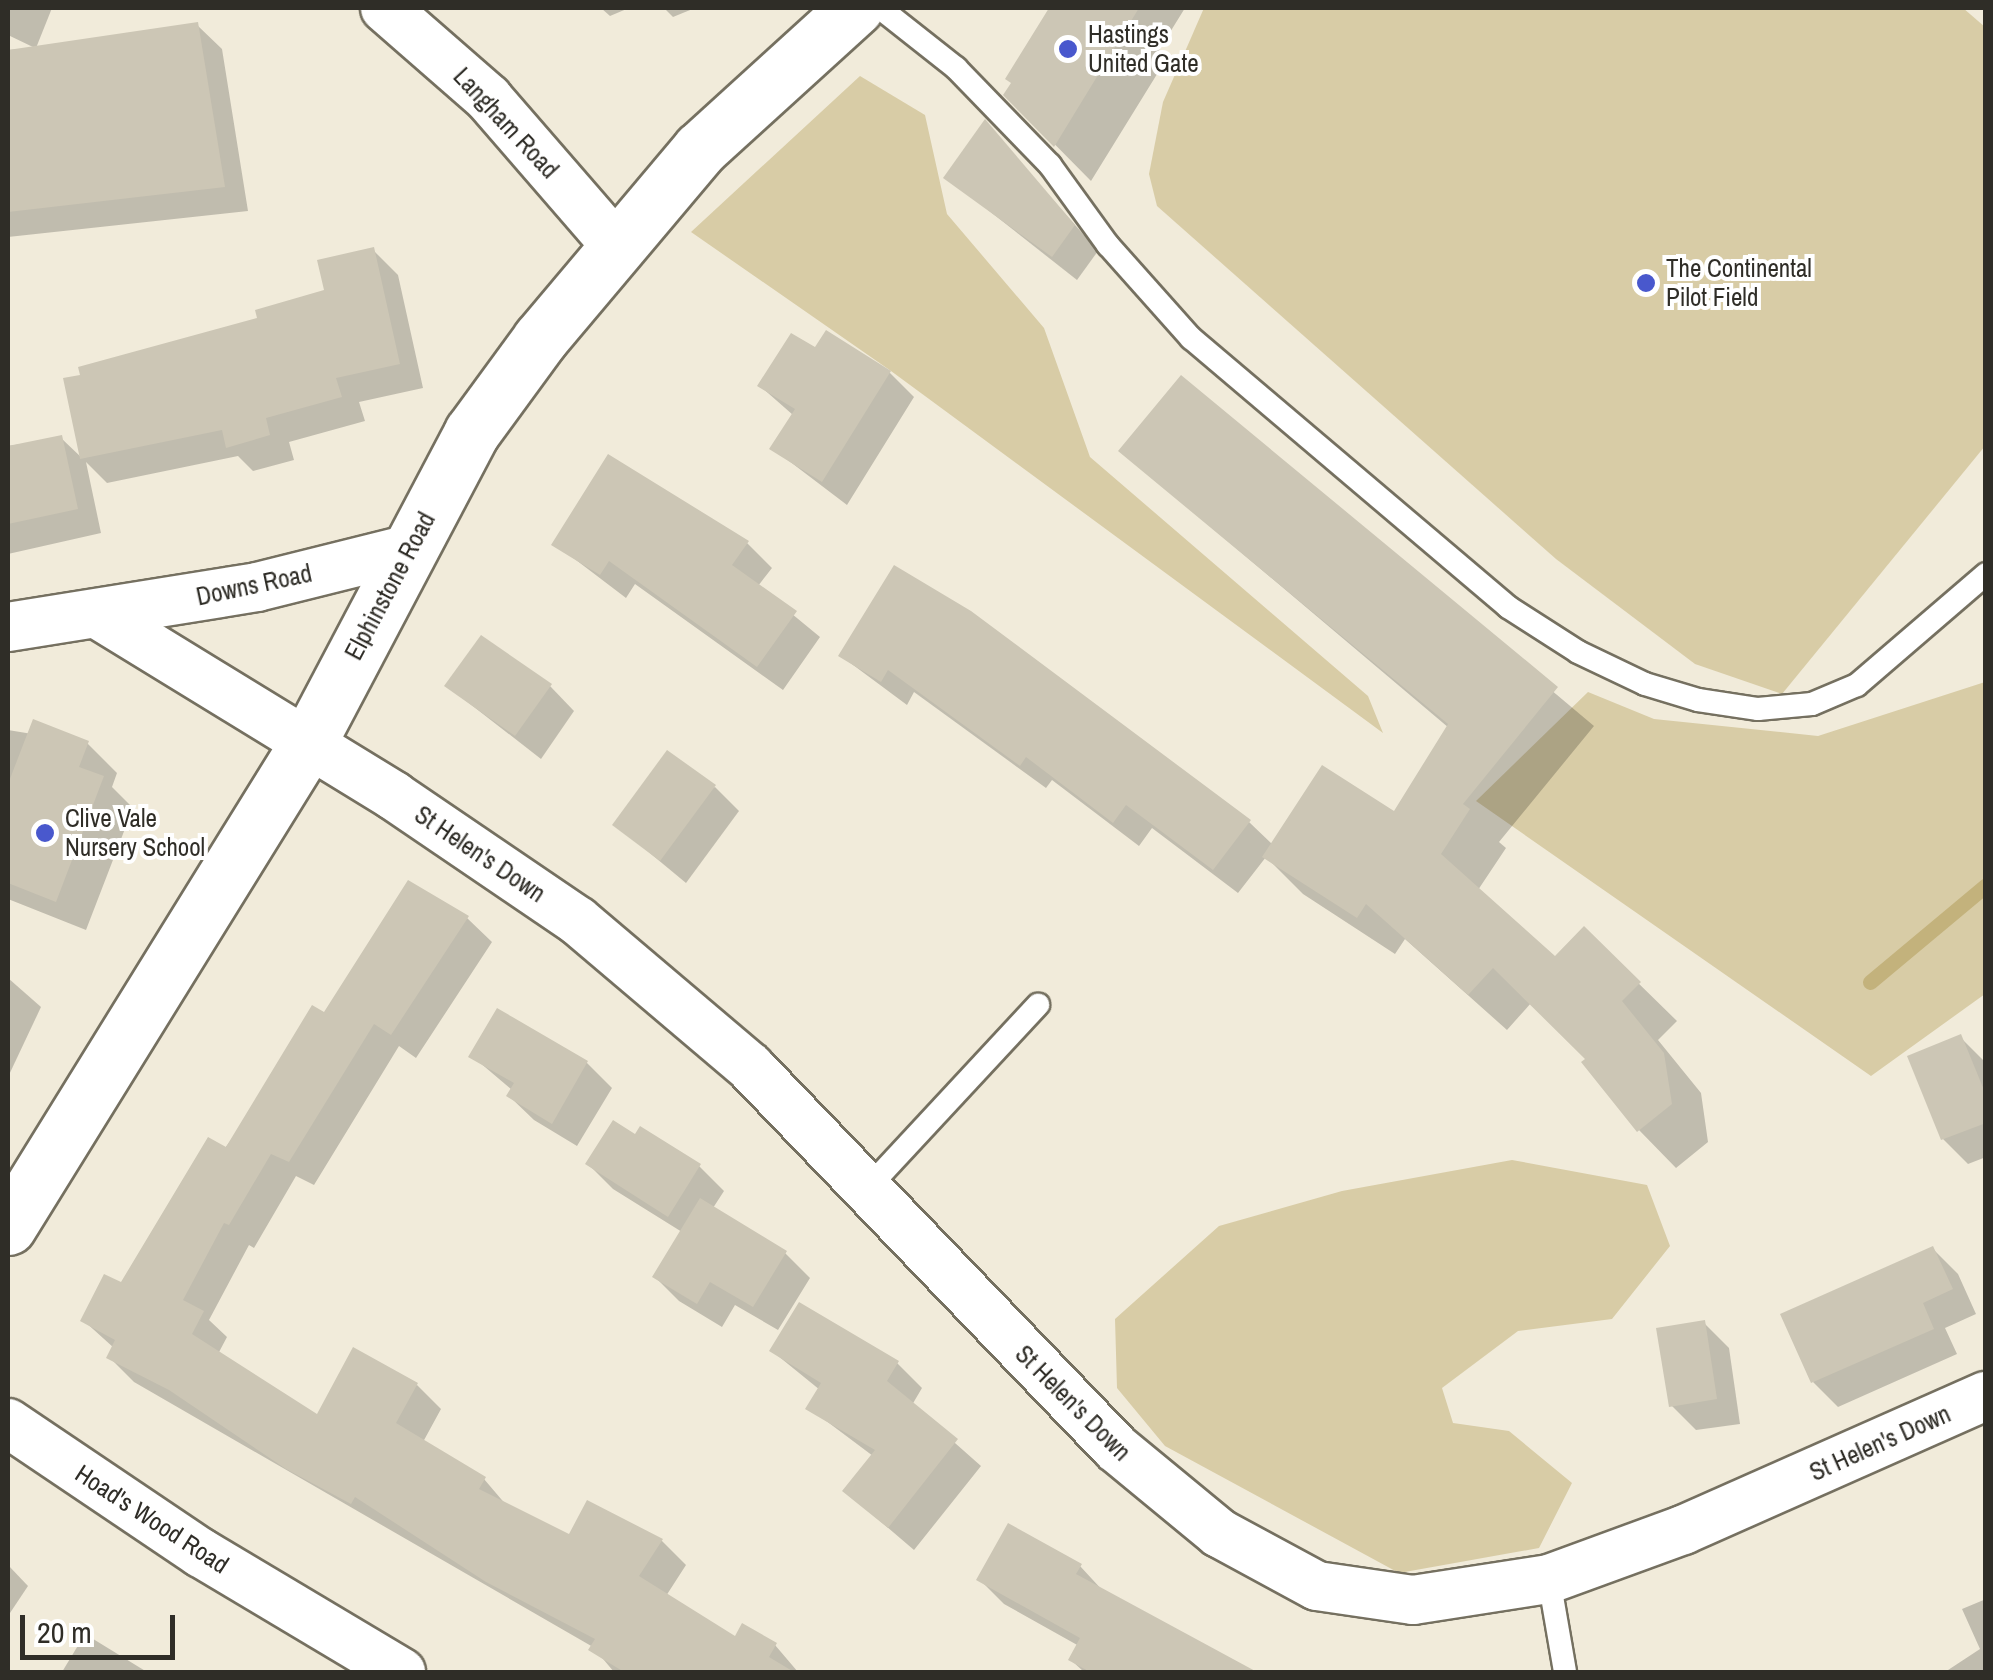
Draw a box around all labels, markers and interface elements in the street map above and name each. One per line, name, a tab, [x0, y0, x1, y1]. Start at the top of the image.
place label: Hastings United Gate	[1088, 20, 1199, 79]
marker: Hastings United Gate	[1057, 38, 1079, 60]
street label: Langham Road	[447, 62, 565, 184]
place label: The Continental Pilot Field	[1666, 254, 1812, 313]
marker: The Continental Pilot Field	[1635, 272, 1657, 294]
street label: Elphinstone Road	[338, 507, 442, 665]
street label: Downs Road	[193, 558, 315, 612]
street label: St Helen's Down	[409, 799, 551, 909]
place label: Clive Vale Nursery School	[65, 804, 205, 863]
marker: Clive Vale Nursery School	[34, 822, 56, 844]
street label: St Helen's Down	[1009, 1339, 1137, 1467]
street label: St Helen's Down	[1805, 1399, 1955, 1487]
street label: Hoad's Wood Road	[70, 1458, 234, 1580]
scale bar	[25, 1595, 180, 1657]
text: 20 m	[37, 1612, 92, 1652]

